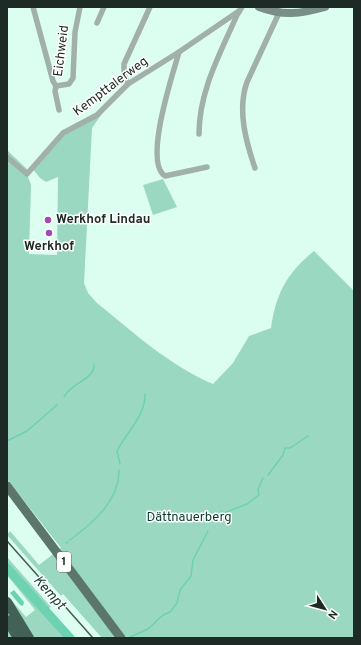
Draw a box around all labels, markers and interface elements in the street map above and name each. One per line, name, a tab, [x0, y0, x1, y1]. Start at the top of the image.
street label: Eichweid	[51, 24, 73, 78]
street label: Kempttalerweg	[70, 54, 152, 120]
place label: Werkhof Lindau	[56, 212, 151, 228]
marker: Werkhof Lindau	[43, 215, 53, 225]
marker: Werkhof	[44, 228, 54, 238]
place label: Werkhof	[24, 239, 74, 255]
park label: Dättnauerberg	[147, 510, 231, 526]
road number: 1	[57, 552, 71, 572]
water label: Kempt	[29, 573, 69, 614]
north arrow	[305, 589, 345, 629]
text: N	[324, 607, 340, 622]

